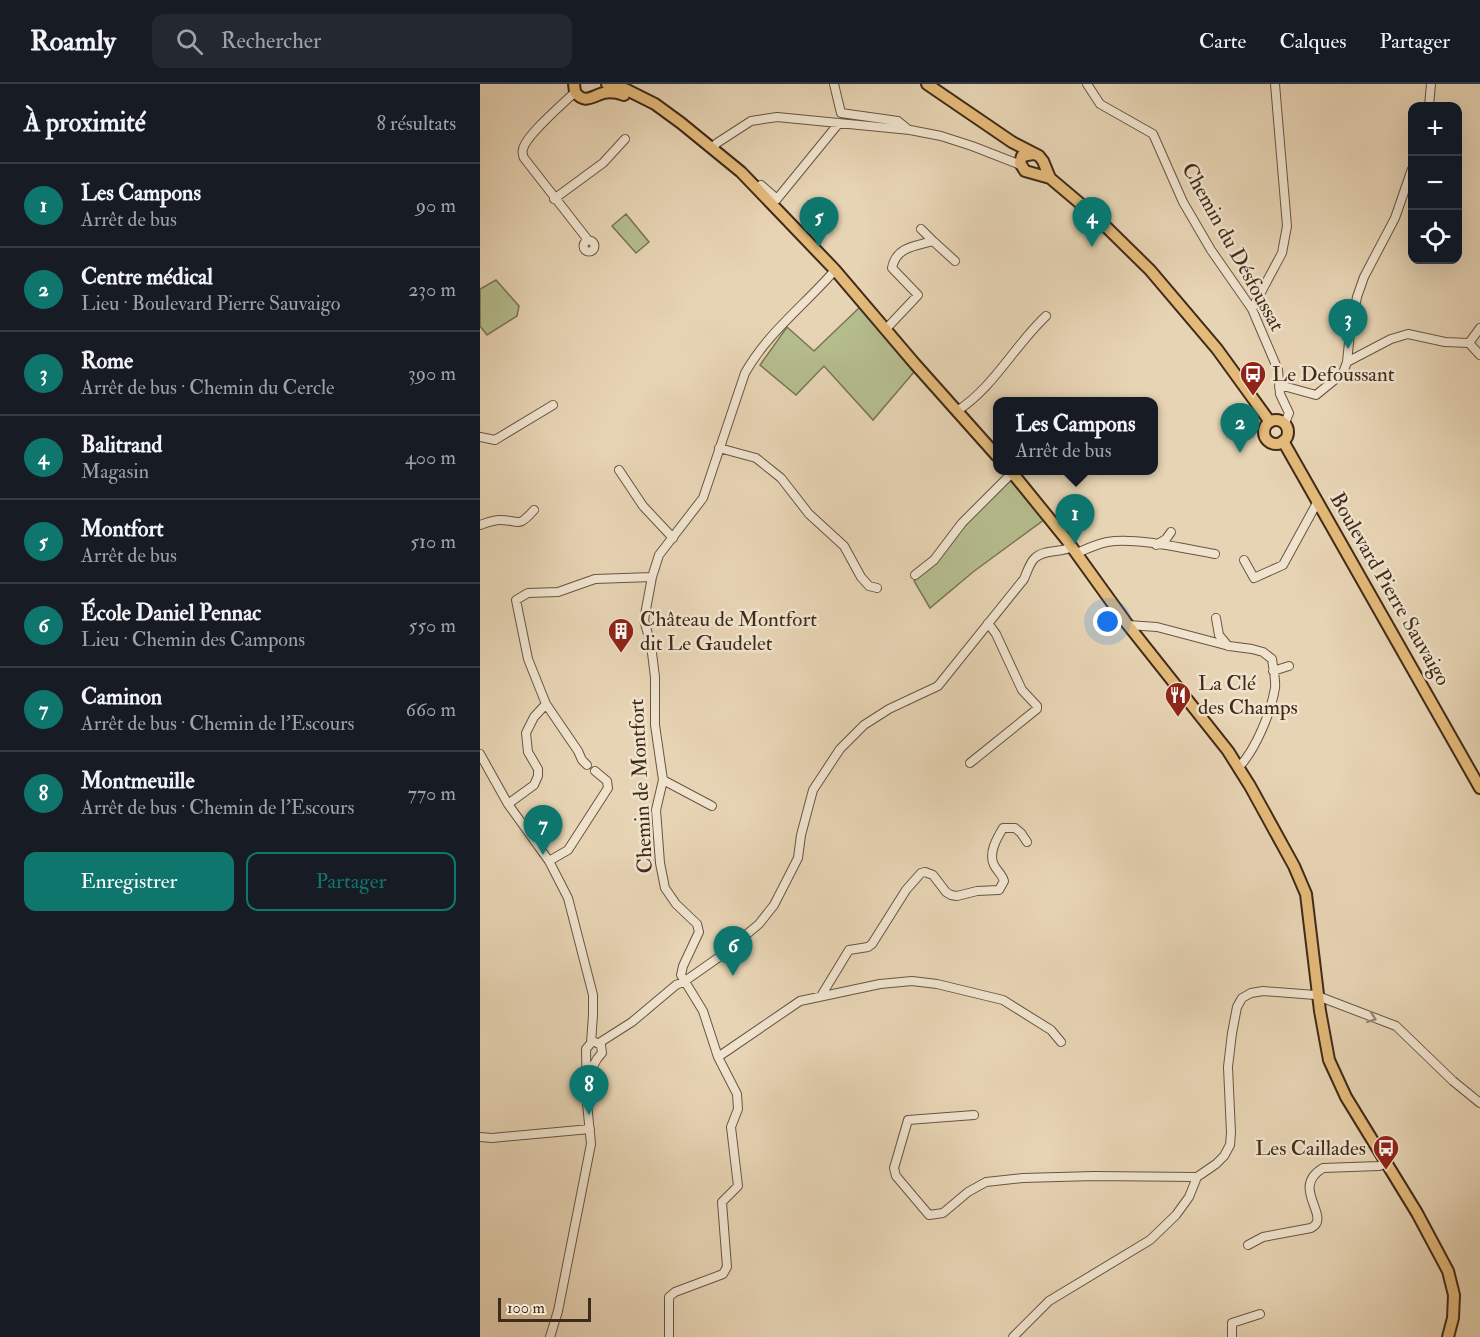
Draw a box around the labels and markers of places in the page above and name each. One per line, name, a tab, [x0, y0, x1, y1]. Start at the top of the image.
pin: 5	[800, 198, 838, 247]
pin: 4	[1072, 198, 1112, 247]
pin: 3	[1328, 300, 1368, 349]
bus stop icon: Le Defoussant	[1238, 359, 1268, 397]
place label: Le Defoussant	[1272, 361, 1395, 388]
pin: 2	[1220, 404, 1260, 453]
pin: 1	[1056, 494, 1094, 544]
place label: Château de Montfort dit Le Gaudelet	[640, 606, 817, 657]
building icon: Château de Montfort dit Le Gaudelet	[606, 616, 636, 654]
place label: La Clé des Champs	[1198, 670, 1298, 721]
restaurant icon: La Clé des Champs	[1163, 680, 1193, 718]
pin: 7	[524, 806, 562, 855]
pin: 6	[714, 926, 752, 976]
pin: 8	[570, 1066, 608, 1115]
bus stop icon: Les Caillades	[1371, 1133, 1401, 1171]
place label: Les Caillades	[1255, 1135, 1366, 1162]

